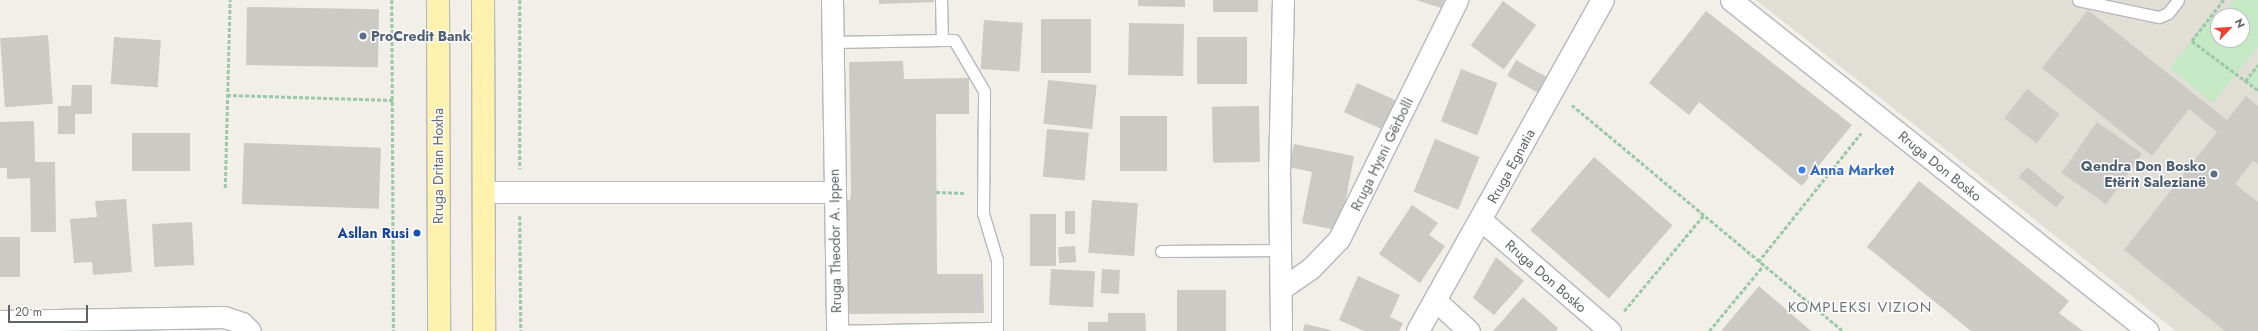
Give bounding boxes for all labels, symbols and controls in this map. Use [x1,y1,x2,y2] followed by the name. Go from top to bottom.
[2210,8,2250,48] north arrow
[2231,16,2249,31] text: N
[371,28,471,44] place label: ProCredit Bank
[358,31,368,41] marker: ProCredit Bank
[1347,94,1417,214] street label: Rruga Hysni Gërbolli
[430,108,446,224] street label: Rruga Dritan Hoxha
[1484,126,1538,206] street label: Rruga Egnatia
[1895,127,1985,205] street label: Rruga Don Bosko
[2081,158,2206,190] place label: Qendra Don Bosko Etërit Salezianë
[1810,162,1894,178] place label: Anna Market
[1797,165,1807,175] marker: Anna Market
[825,169,845,313] street label: Rruga Theodor A. Ippen
[2209,169,2219,179] marker: Qendra Don Bosko Etërit Salezianë
[338,225,409,241] place label: Asllan Rusi
[412,228,422,238] marker: Asllan Rusi
[1502,236,1590,316] street label: Rruga Don Bosko
[10,297,90,323] scale bar
[1788,299,1932,317] district label: KOMPLEKSI VIZION
[15,303,42,321] text: 20 m

